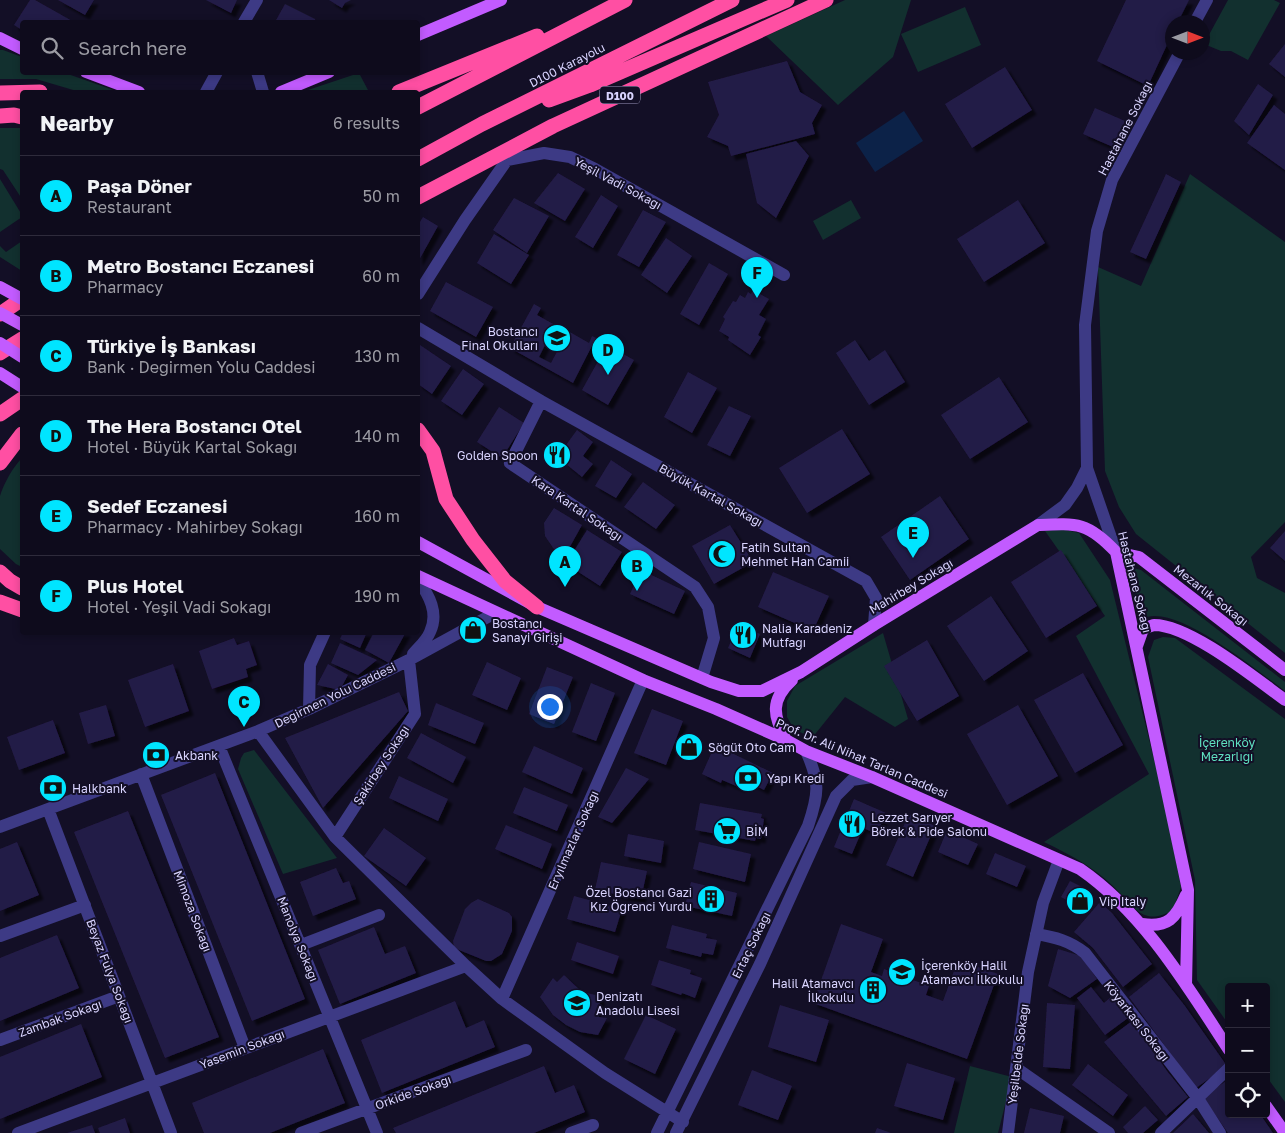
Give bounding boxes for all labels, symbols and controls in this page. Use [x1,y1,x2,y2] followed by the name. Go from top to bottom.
[1165,15,1210,60] north arrow
[20,20,420,75] search box
[38,34,66,62] icon: search
[78,36,187,59] text: Search here
[527,39,607,91] street label: D100 Karayolu
[1095,78,1155,178] street label: Hastahane Sokağı
[600,86,640,104] road number: D100
[40,110,114,136] text: Nearby
[333,113,400,133] text: 6 results
[572,154,664,212] street label: Yeşil Vadi Sokağı
[87,174,192,197] text: Paşa Döner
[50,186,62,206] text: A
[363,186,400,206] text: 50 m
[87,197,172,217] text: Restaurant
[87,254,314,277] text: Metro Bostancı Eczanesi
[741,257,773,298] pin: F
[50,266,62,286] text: B
[362,266,400,286] text: 60 m
[87,277,163,297] text: Pharmacy
[542,323,572,353] school or university icon: Bostancı Final Okulları
[461,324,538,353] place label: Bostancı Final Okulları
[87,334,256,357] text: Türkiye İş Bankası
[592,334,624,375] pin: D
[50,346,62,366] text: C
[355,346,400,366] text: 130 m
[87,357,316,377] text: Bank · Değirmen Yolu Caddesi
[87,414,302,437] text: The Hera Bostancı Otel
[50,426,62,446] text: D
[354,426,400,446] text: 140 m
[87,437,297,457] text: Hotel · Büyük Kartal Sokağı
[542,440,572,470] restaurant icon: Golden Spoon
[457,448,538,463] place label: Golden Spoon
[657,460,765,530] street label: Büyük Kartal Sokağı
[529,472,625,544] street label: Kara Kartal Sokağı
[87,494,227,517] text: Sedef Eczanesi
[51,506,61,526] text: E
[354,506,400,526] text: 160 m
[87,517,303,537] text: Pharmacy · Mahirbey Sokağı
[897,517,929,558] pin: E
[1115,530,1155,634] street label: Hastahane Sokağı
[707,539,737,569] mosque icon: Fatih Sultan Mehmet Han Camii
[741,540,849,569] place label: Fatih Sultan Mehmet Han Camii
[549,546,581,587] pin: A
[621,550,653,591] pin: B
[866,555,956,617] street label: Mahirbey Sokağı
[1171,561,1251,629] street label: Mezarlık Sokağı
[87,574,184,597] text: Plus Hotel
[51,586,61,606] text: F
[354,586,400,606] text: 190 m
[87,597,271,617] text: Hotel · Yeşil Vadi Sokağı
[458,615,488,645] shop icon: Bostancı Sanayi Girişi
[492,616,562,645] place label: Bostancı Sanayi Girişi
[728,620,758,650] restaurant icon: Nalia Karadeniz Mutfağı
[762,621,852,650] place label: Nalia Karadeniz Mutfağı
[272,659,398,731] street label: Değirmen Yolu Caddesi
[228,686,260,727] pin: C
[537,694,563,720] your location
[774,715,950,801] street label: Prof. Dr. Ali Nihat Tarlan Caddesi
[350,722,412,808] street label: Şakirbey Sokağı
[674,732,704,762] shop icon: Söğüt Oto Cam
[1199,735,1255,764] park label: İçerenköy Mezarlığı
[141,740,171,770] bank icon: Akbank
[708,740,795,755] place label: Söğüt Oto Cam
[175,748,218,763] place label: Akbank
[733,763,763,793] bank icon: Yapı Kredi
[767,771,825,786] place label: Yapı Kredi
[38,773,68,803] bank icon: Halkbank
[72,781,127,796] place label: Halkbank
[544,788,602,892] street label: Eryılmazlar Sokağı
[837,809,867,839] restaurant icon: Lezzet Sarıyer Börek & Pide Salonu
[871,810,987,839] place label: Lezzet Sarıyer Börek & Pide Salonu
[712,816,742,846] supermarket icon: BİM
[746,824,768,839] place label: BİM
[171,868,215,954] street label: Mimoza Sokağı
[696,884,726,914] building icon: Özel Bostancı Gazi Kız Öğrenci Yurdu
[585,885,692,914] place label: Özel Bostancı Gazi Kız Öğrenci Yurdu
[1065,886,1095,916] shop icon: Vip Italy
[274,894,322,984] street label: Manolya Sokağı
[1099,894,1147,909] place label: Vip Italy
[728,909,774,981] street label: Ertaç Sokağı
[83,917,137,1025] street label: Beyaz Fulya Sokağı
[887,957,917,987] school or university icon: İçerenköy Halil Atamavcı İlkokulu
[921,958,1023,987] place label: İçerenköy Halil Atamavcı İlkokulu
[858,975,888,1005] building icon: Halil Atamavcı İlkokulu
[772,976,854,1005] place label: Halil Atamavcı İlkokulu
[1101,978,1173,1064] street label: Köyarkası Sokağı
[1225,983,1270,1118] map controls
[1225,983,1270,1028] button: +
[562,988,592,1018] school or university icon: Denizatı Anadolu Lisesi
[596,989,680,1018] place label: Denizatı Anadolu Lisesi
[16,996,104,1040] street label: Zambak Sokağı
[1004,1003,1032,1105] street label: Yeşilbelde Sokağı
[197,1026,287,1072] street label: Yasemin Sokağı
[1225,1028,1270,1073] button: −
[373,1071,453,1113] street label: Orkide Sokağı
[1225,1073,1270,1118] button: locate

